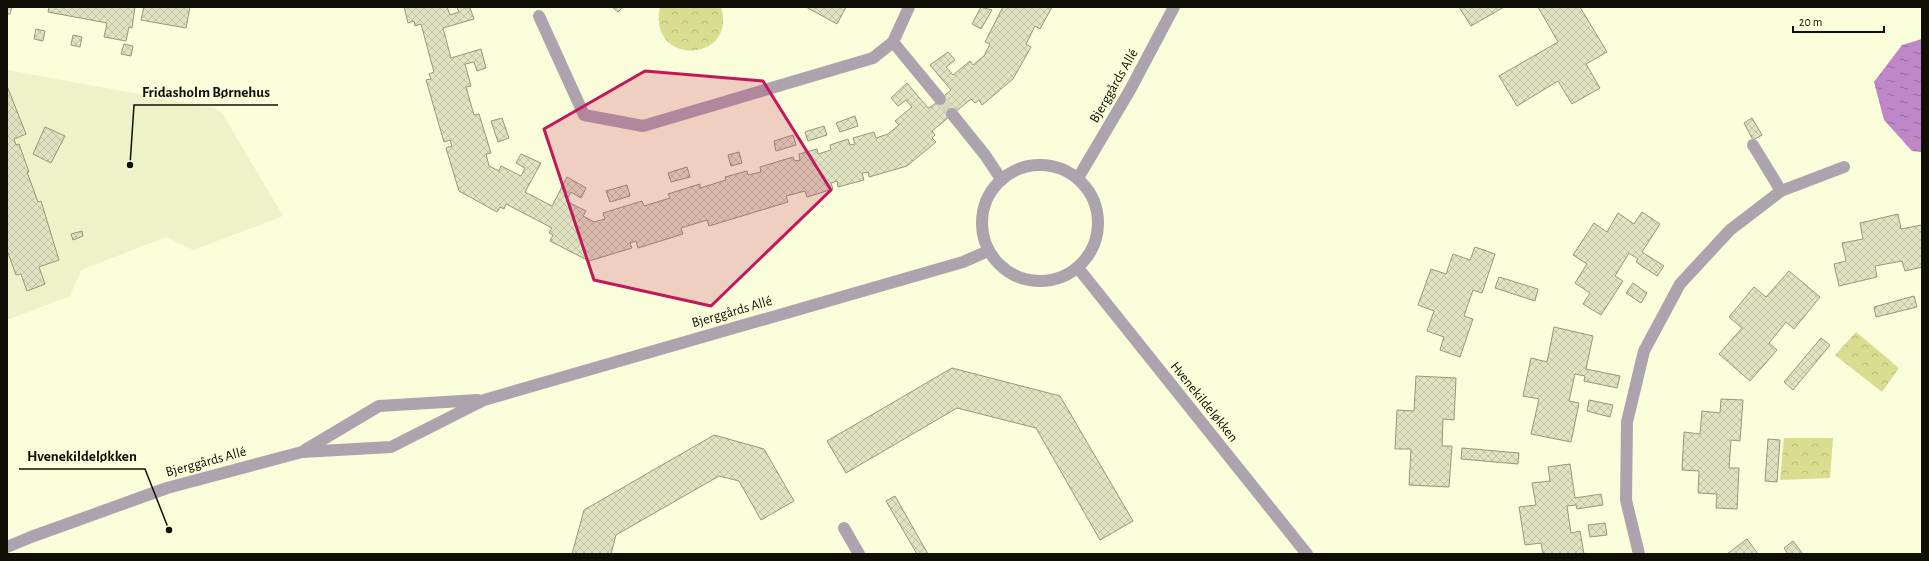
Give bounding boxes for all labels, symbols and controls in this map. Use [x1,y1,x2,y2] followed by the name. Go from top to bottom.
[1793,8,1884,34] scale bar
[1799,16,1822,28] text: 20 m
[1087,47,1141,125] street label: Bjerggårds Allé
[134,78,278,105] callout: Fridasholm Børnehus
[142,85,270,100] text: Fridasholm Børnehus
[690,294,774,330] street label: Bjerggårds Allé
[1168,359,1240,445] street label: Hvenekildeløkken
[19,442,145,469] callout: Hvenekildeløkken
[164,445,248,479] street label: Bjerggårds Allé
[27,449,137,464] text: Hvenekildeløkken

